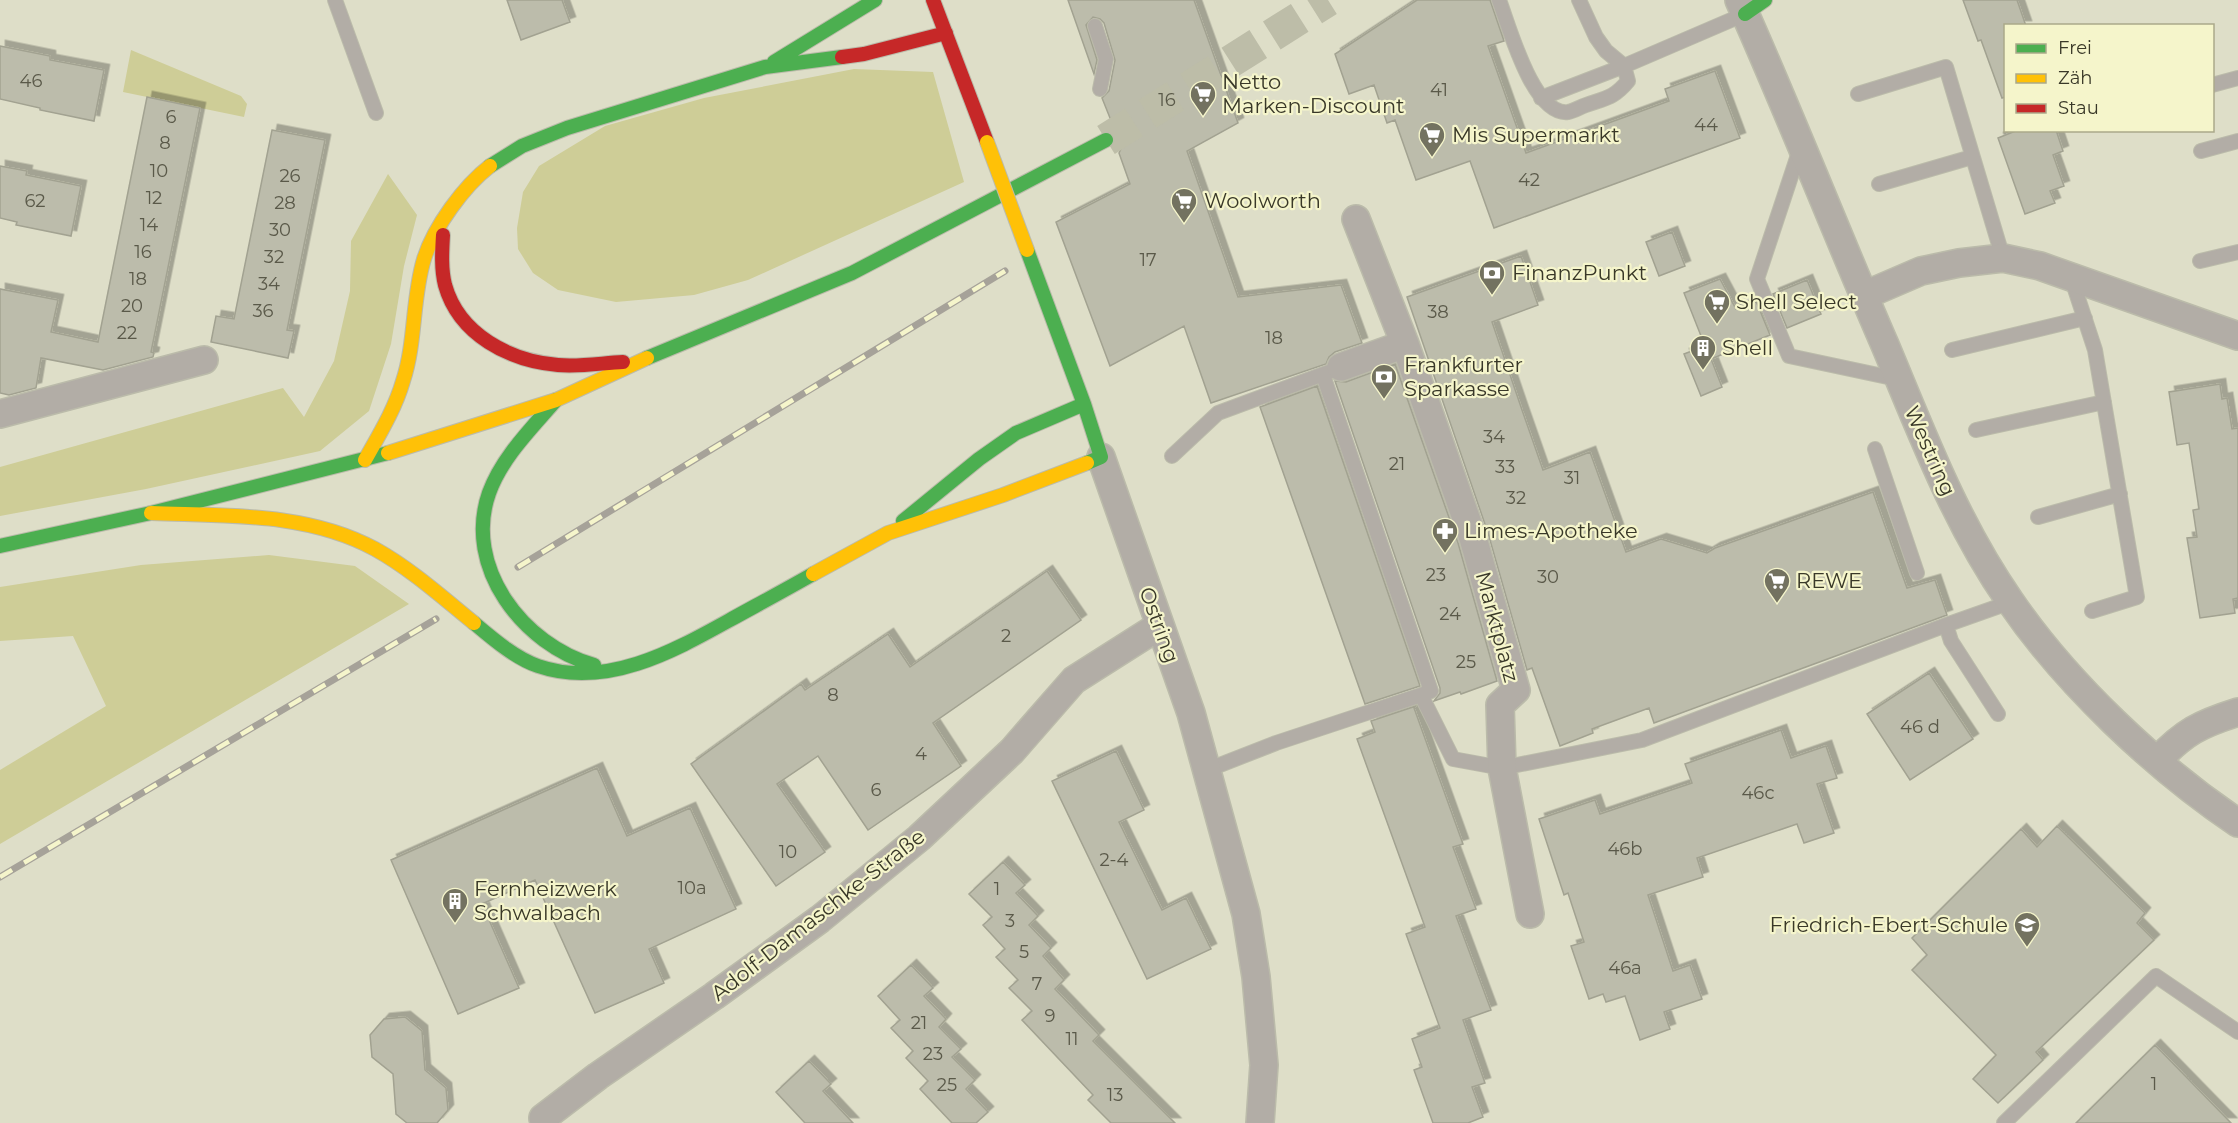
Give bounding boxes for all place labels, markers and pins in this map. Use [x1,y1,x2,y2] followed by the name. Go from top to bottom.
[1222,69,1405,118] place label: Netto Marken-Discount
[1188,79,1218,117] supermarket icon: Netto Marken-Discount
[1417,120,1447,158] supermarket icon: Mis Supermarkt
[1452,122,1620,147] place label: Mis Supermarkt
[1169,186,1199,224] supermarket icon: Woolworth
[1204,188,1321,213] place label: Woolworth
[1477,258,1507,296] bank icon: FinanzPunkt
[1512,260,1647,285] place label: FinanzPunkt
[1702,287,1732,325] supermarket icon: Shell Select
[1736,289,1857,314] place label: Shell Select
[1688,333,1718,371] building icon: Shell
[1722,335,1773,360] place label: Shell
[1404,352,1523,401] place label: Frankfurter Sparkasse
[1369,362,1399,400] bank icon: Frankfurter Sparkasse
[1430,516,1460,554] pharmacy icon: Limes-Apotheke
[1464,518,1638,543] place label: Limes-Apotheke
[1762,566,1792,604] supermarket icon: REWE
[1796,568,1862,593] place label: REWE
[474,876,617,925] place label: Fernheizwerk Schwalbach
[440,886,470,924] building icon: Fernheizwerk Schwalbach
[2012,910,2042,948] school or university icon: Friedrich-Ebert-Schule
[1769,912,2008,937] place label: Friedrich-Ebert-Schule

